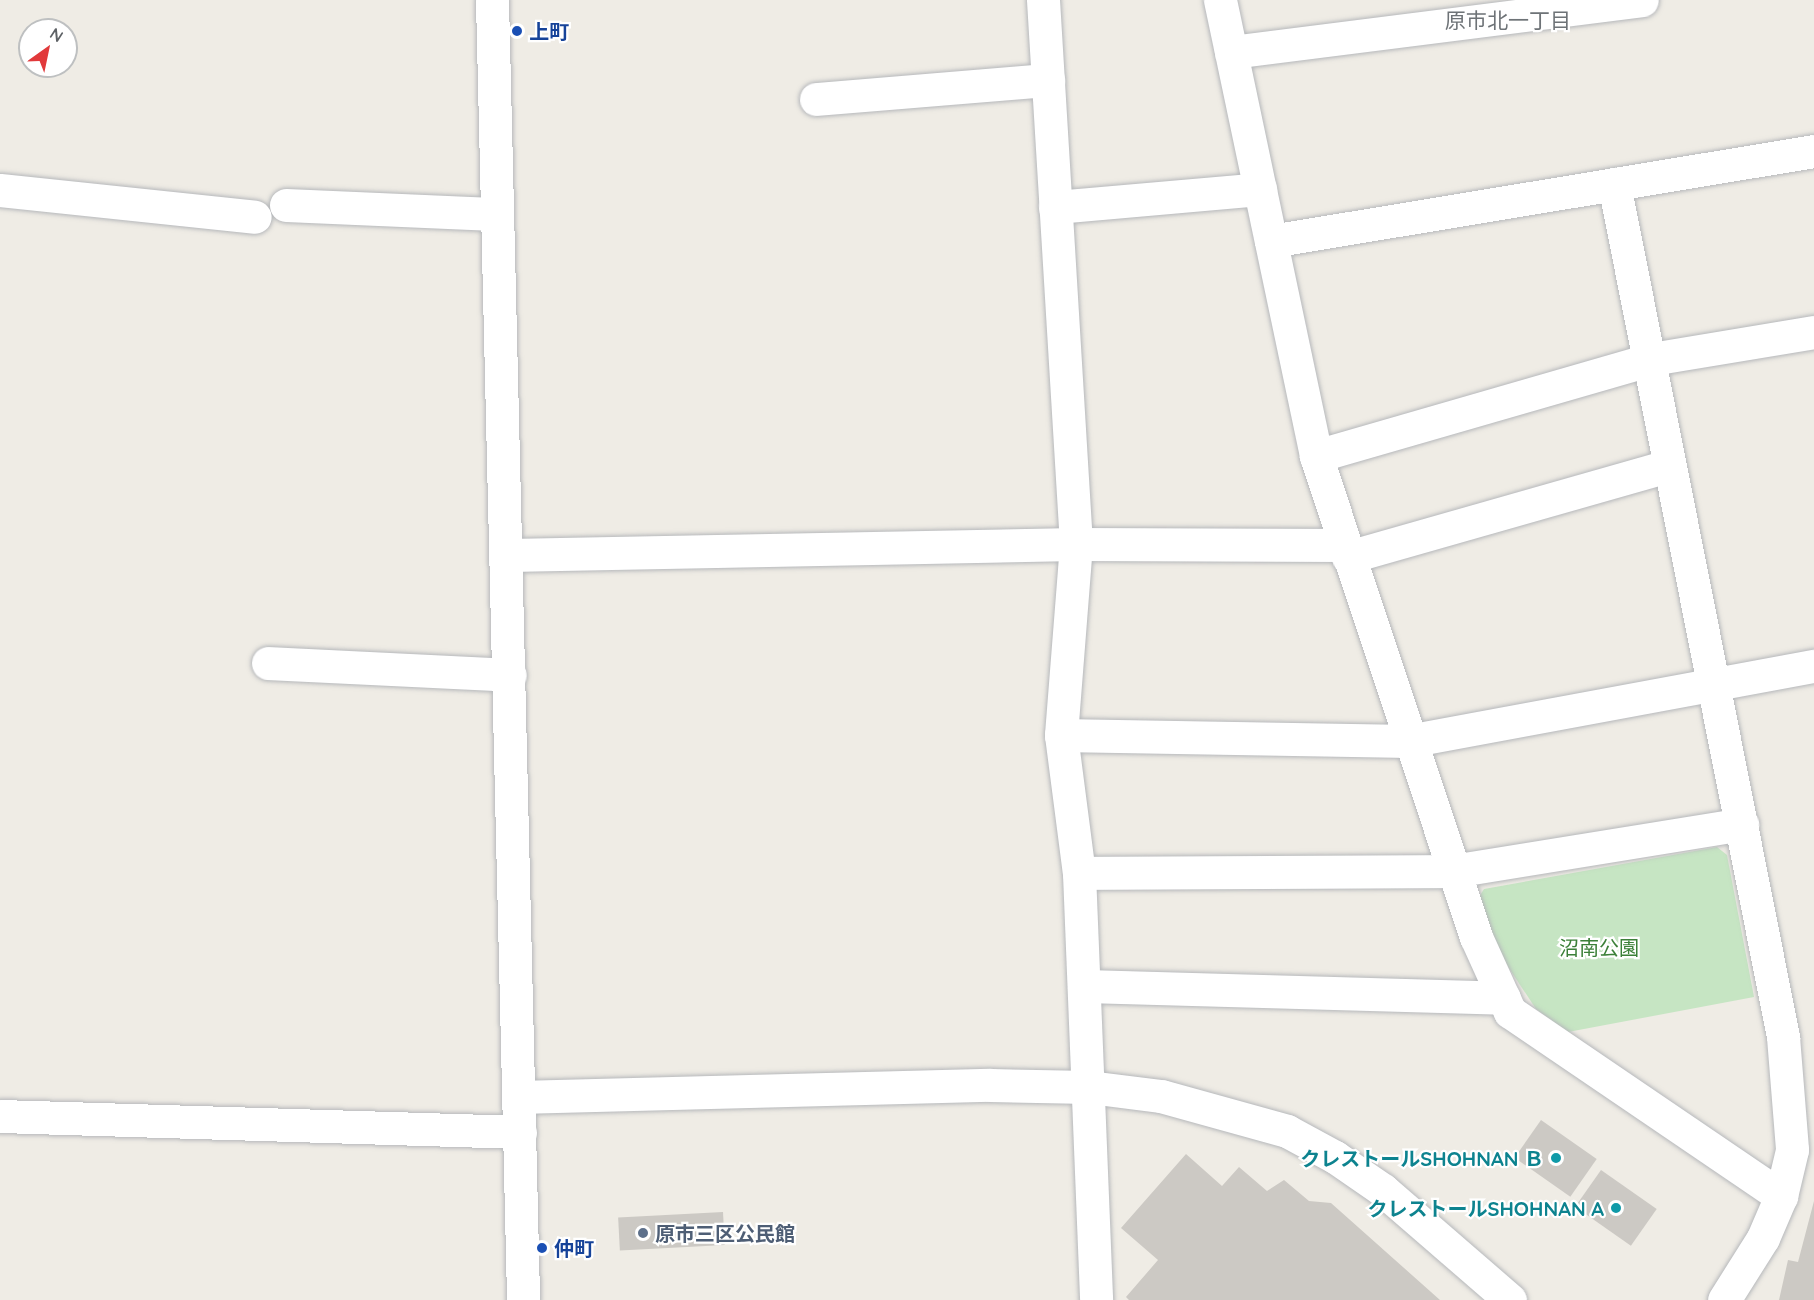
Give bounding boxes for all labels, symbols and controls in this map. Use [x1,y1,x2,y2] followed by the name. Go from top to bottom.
[1445,7,1571,33] district label: 原市北一丁目
[18,18,78,78] north arrow
[529,19,569,43] place label: 上町
[46,23,67,46] text: N
[510,24,524,38] marker: 上町
[1559,935,1639,959] park label: 沼南公園
[1300,1146,1544,1170] place label: クレストールSHOHNAN Ｂ
[1549,1151,1563,1165] marker: クレストールSHOHNAN Ｂ
[1368,1196,1604,1220] place label: クレストールSHOHNAN A
[1609,1201,1623,1215] marker: クレストールSHOHNAN A
[655,1221,795,1245] place label: 原市三区公民館
[636,1226,650,1240] marker: 原市三区公民館
[554,1236,594,1260] place label: 仲町
[535,1241,549,1255] marker: 仲町

